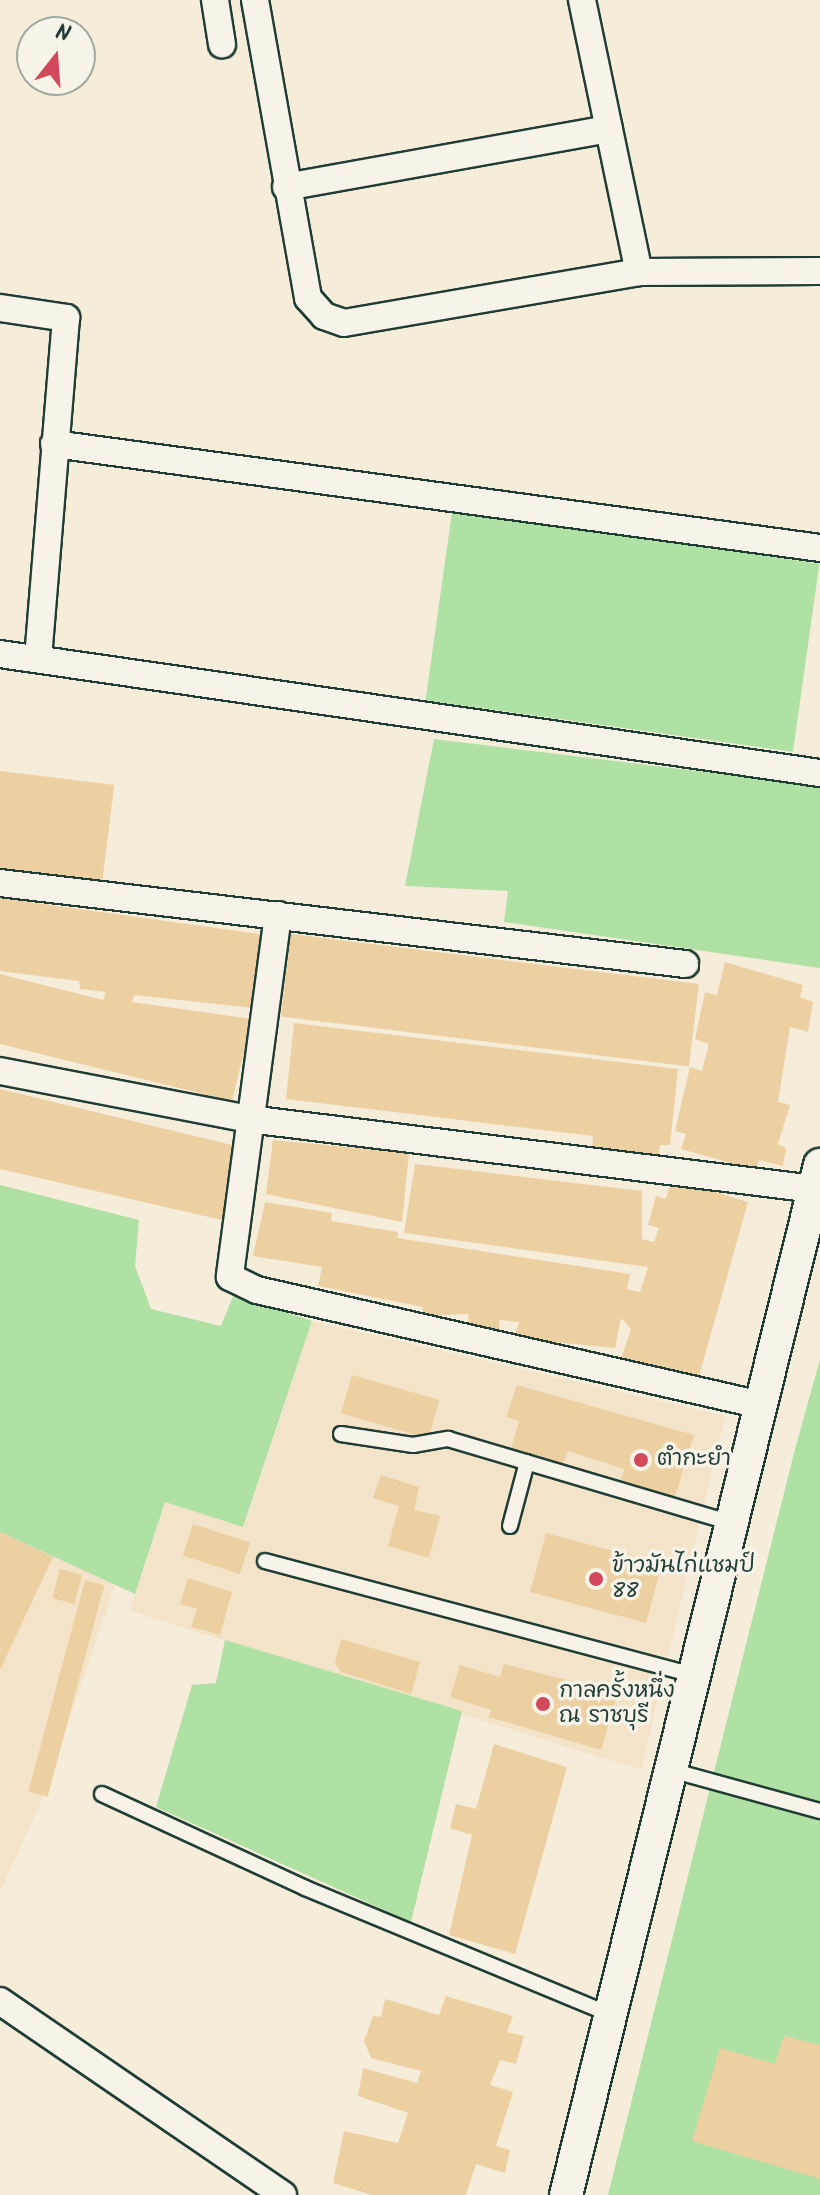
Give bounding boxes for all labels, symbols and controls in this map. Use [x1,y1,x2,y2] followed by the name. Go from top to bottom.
[16,16,96,96] north arrow
[51,16,74,53] text: N
[657,1447,731,1473] place label: ตำกะยำ
[632,1451,650,1469] marker: ตำกะยำ
[612,1553,756,1604] place label: ข้าวมันไก่แชมป์ 88
[587,1570,605,1588] marker: ข้าวมันไก่แชมป์ 88
[559,1678,675,1730] place label: กาลครั้งหนึ่ง ณ ราชบุรี
[534,1695,552,1713] marker: กาลครั้งหนึ่ง ณ ราชบุรี

